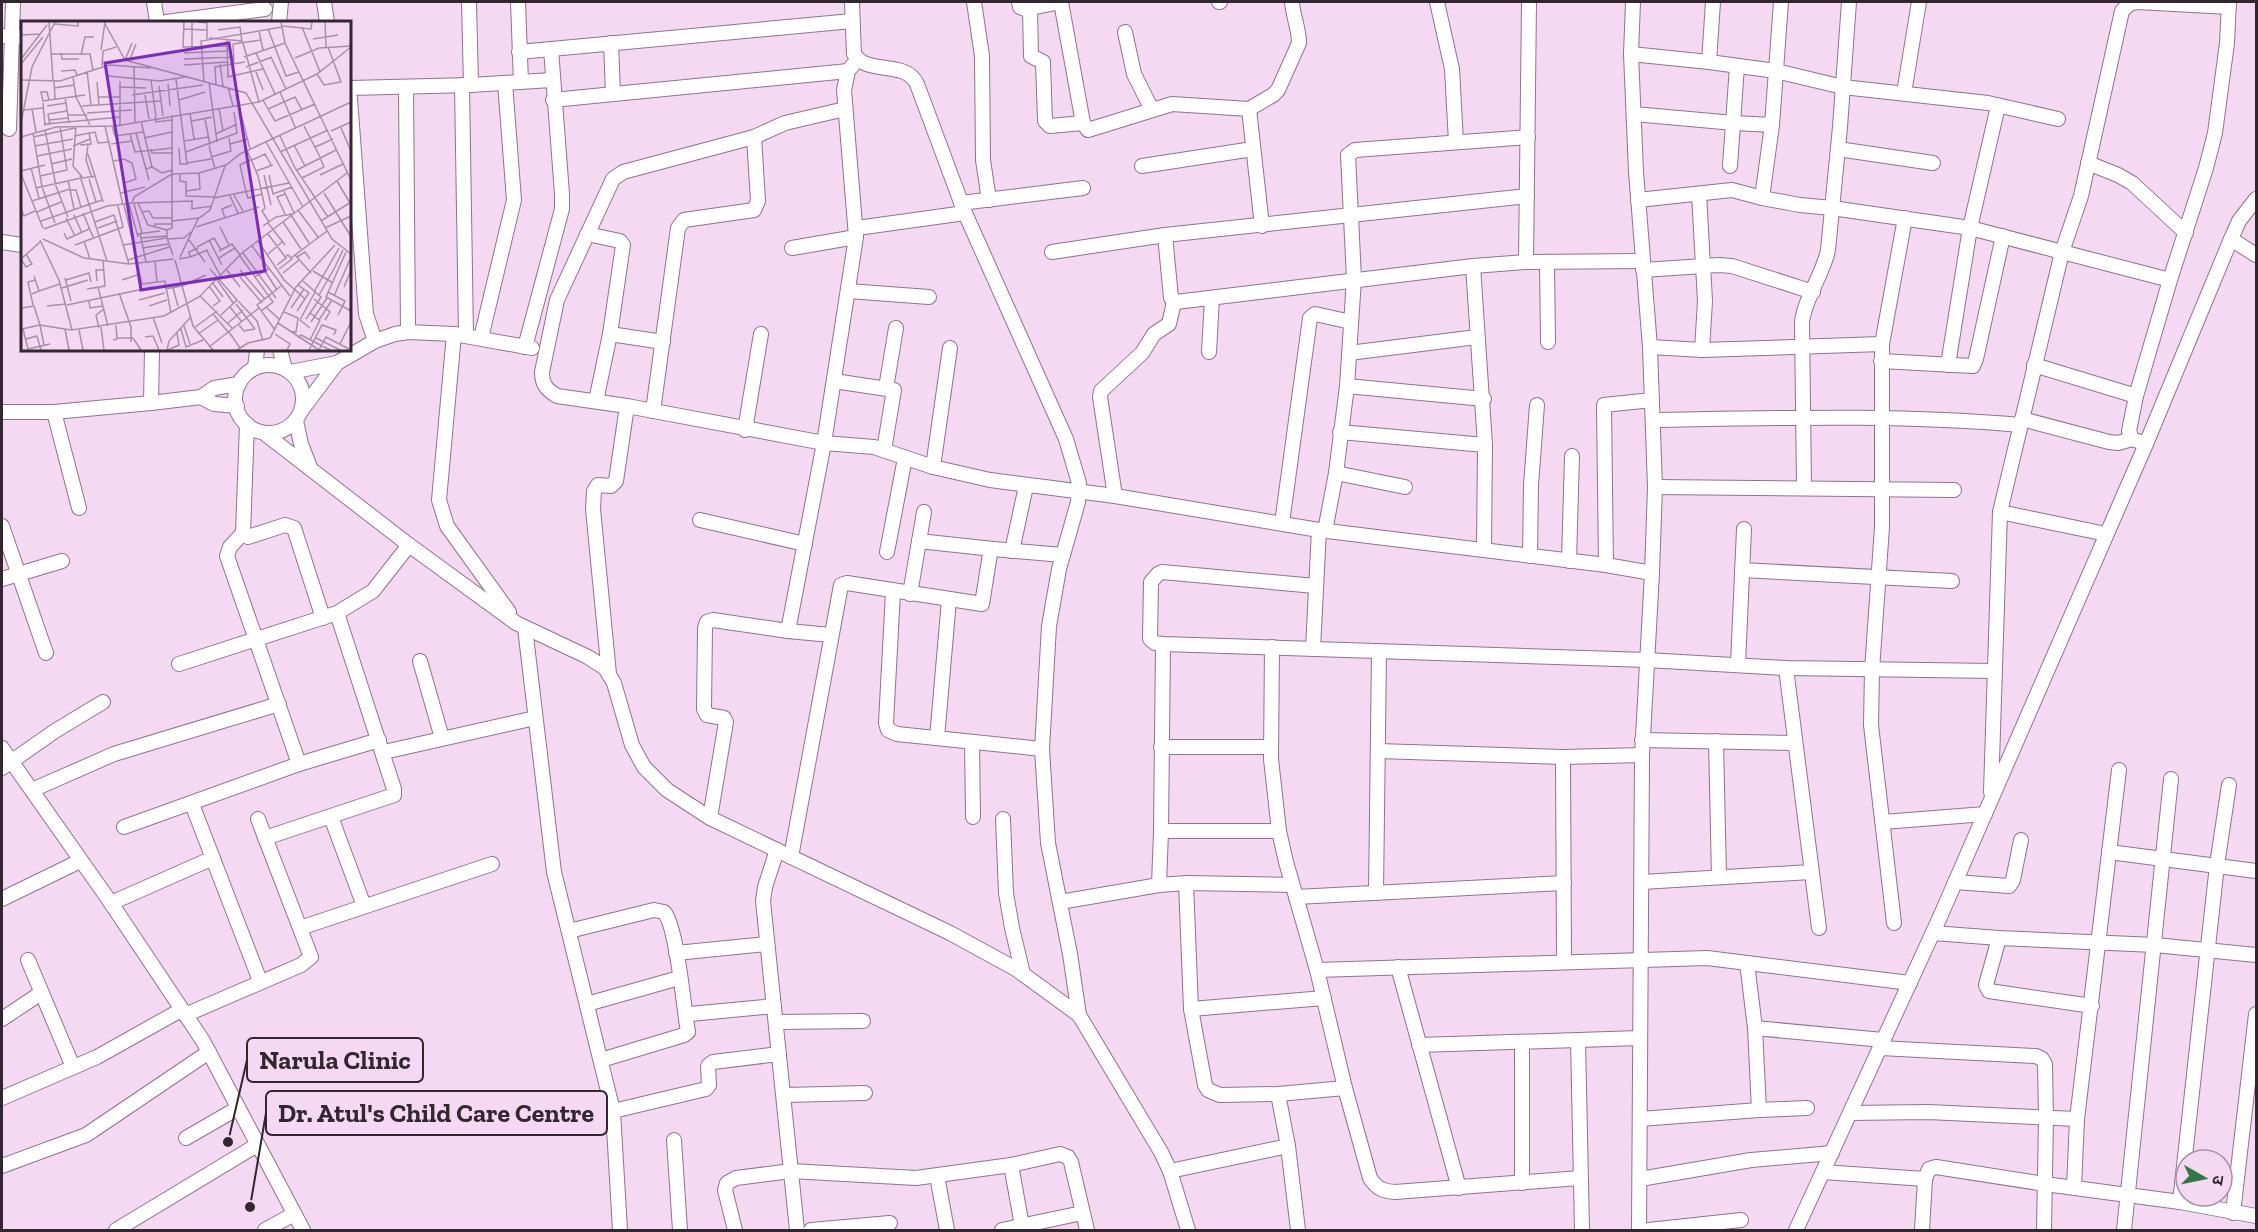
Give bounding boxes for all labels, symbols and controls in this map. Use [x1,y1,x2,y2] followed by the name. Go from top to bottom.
[21,21,351,351] inset map
[247,1038,423,1082] callout: Narula Clinic
[259,1044,411,1076] text: Narula Clinic
[266,1091,607,1135] callout: Dr. Atul's Child Care Centre
[278,1097,595,1129] text: Dr. Atul's Child Care Centre
[2174,1148,2234,1208] north arrow
[2208,1174,2228,1187] text: उ

